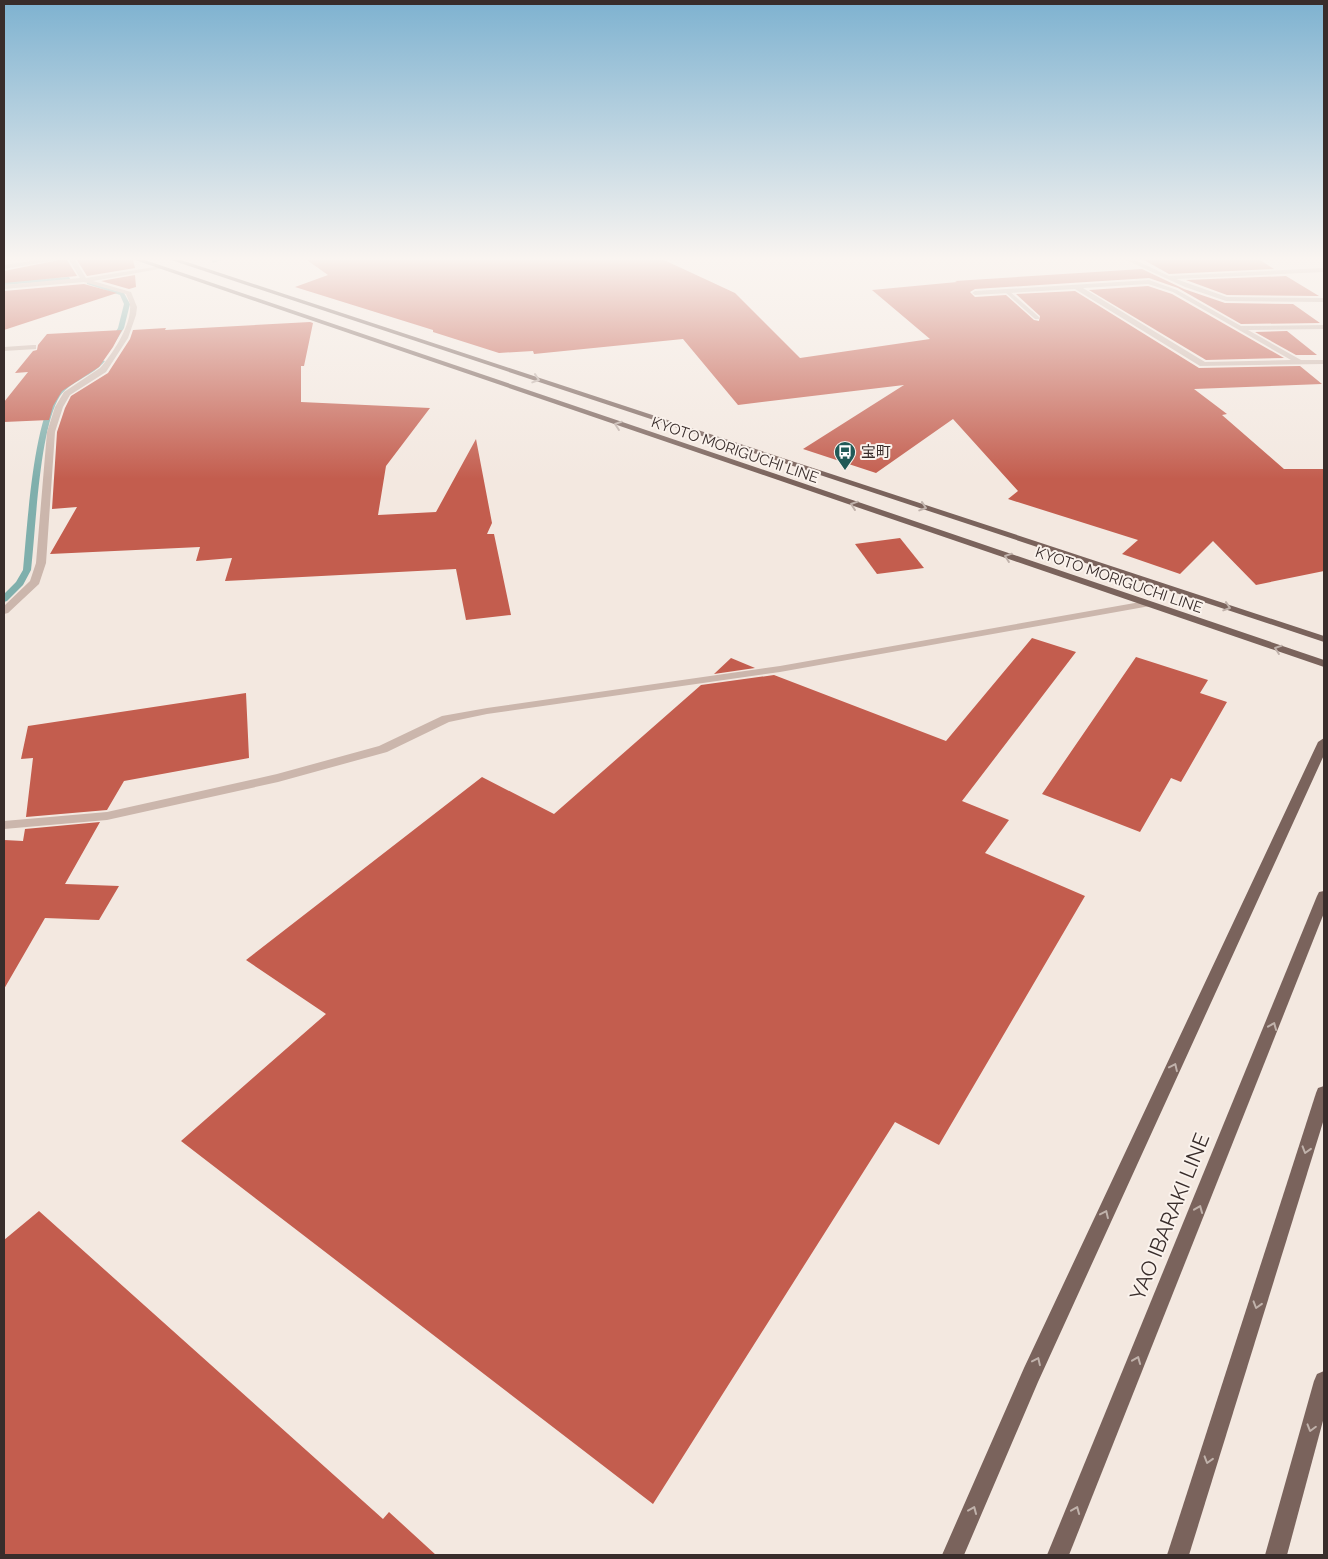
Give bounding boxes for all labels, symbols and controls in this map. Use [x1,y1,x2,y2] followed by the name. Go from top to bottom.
[531,374,540,384] one-way arrow
[649,413,821,487] street label: KYOTO MORIGUCHI LINE
[614,420,622,430] one-way arrow
[833,440,857,471] bus stop icon: 宝町
[861,443,891,461] place label: 宝町
[850,501,859,511] one-way arrow
[918,501,927,511] one-way arrow
[1033,543,1205,617] street label: KYOTO MORIGUCHI LINE
[1004,553,1013,563] one-way arrow
[1222,601,1231,611] one-way arrow
[1274,645,1283,655] one-way arrow
[1266,1022,1277,1031] one-way arrow
[1167,1063,1177,1072] one-way arrow
[1125,1130,1215,1304] street label: YAO IBARAKI LINE
[1302,1146,1312,1154] one-way arrow
[1192,1205,1203,1214] one-way arrow
[1099,1210,1110,1219] one-way arrow
[1253,1301,1263,1309] one-way arrow
[1132,1356,1142,1364] one-way arrow
[1031,1357,1042,1366] one-way arrow
[1306,1423,1317,1432] one-way arrow
[1204,1456,1214,1464] one-way arrow
[1070,1506,1081,1515] one-way arrow
[967,1507,977,1515] one-way arrow

